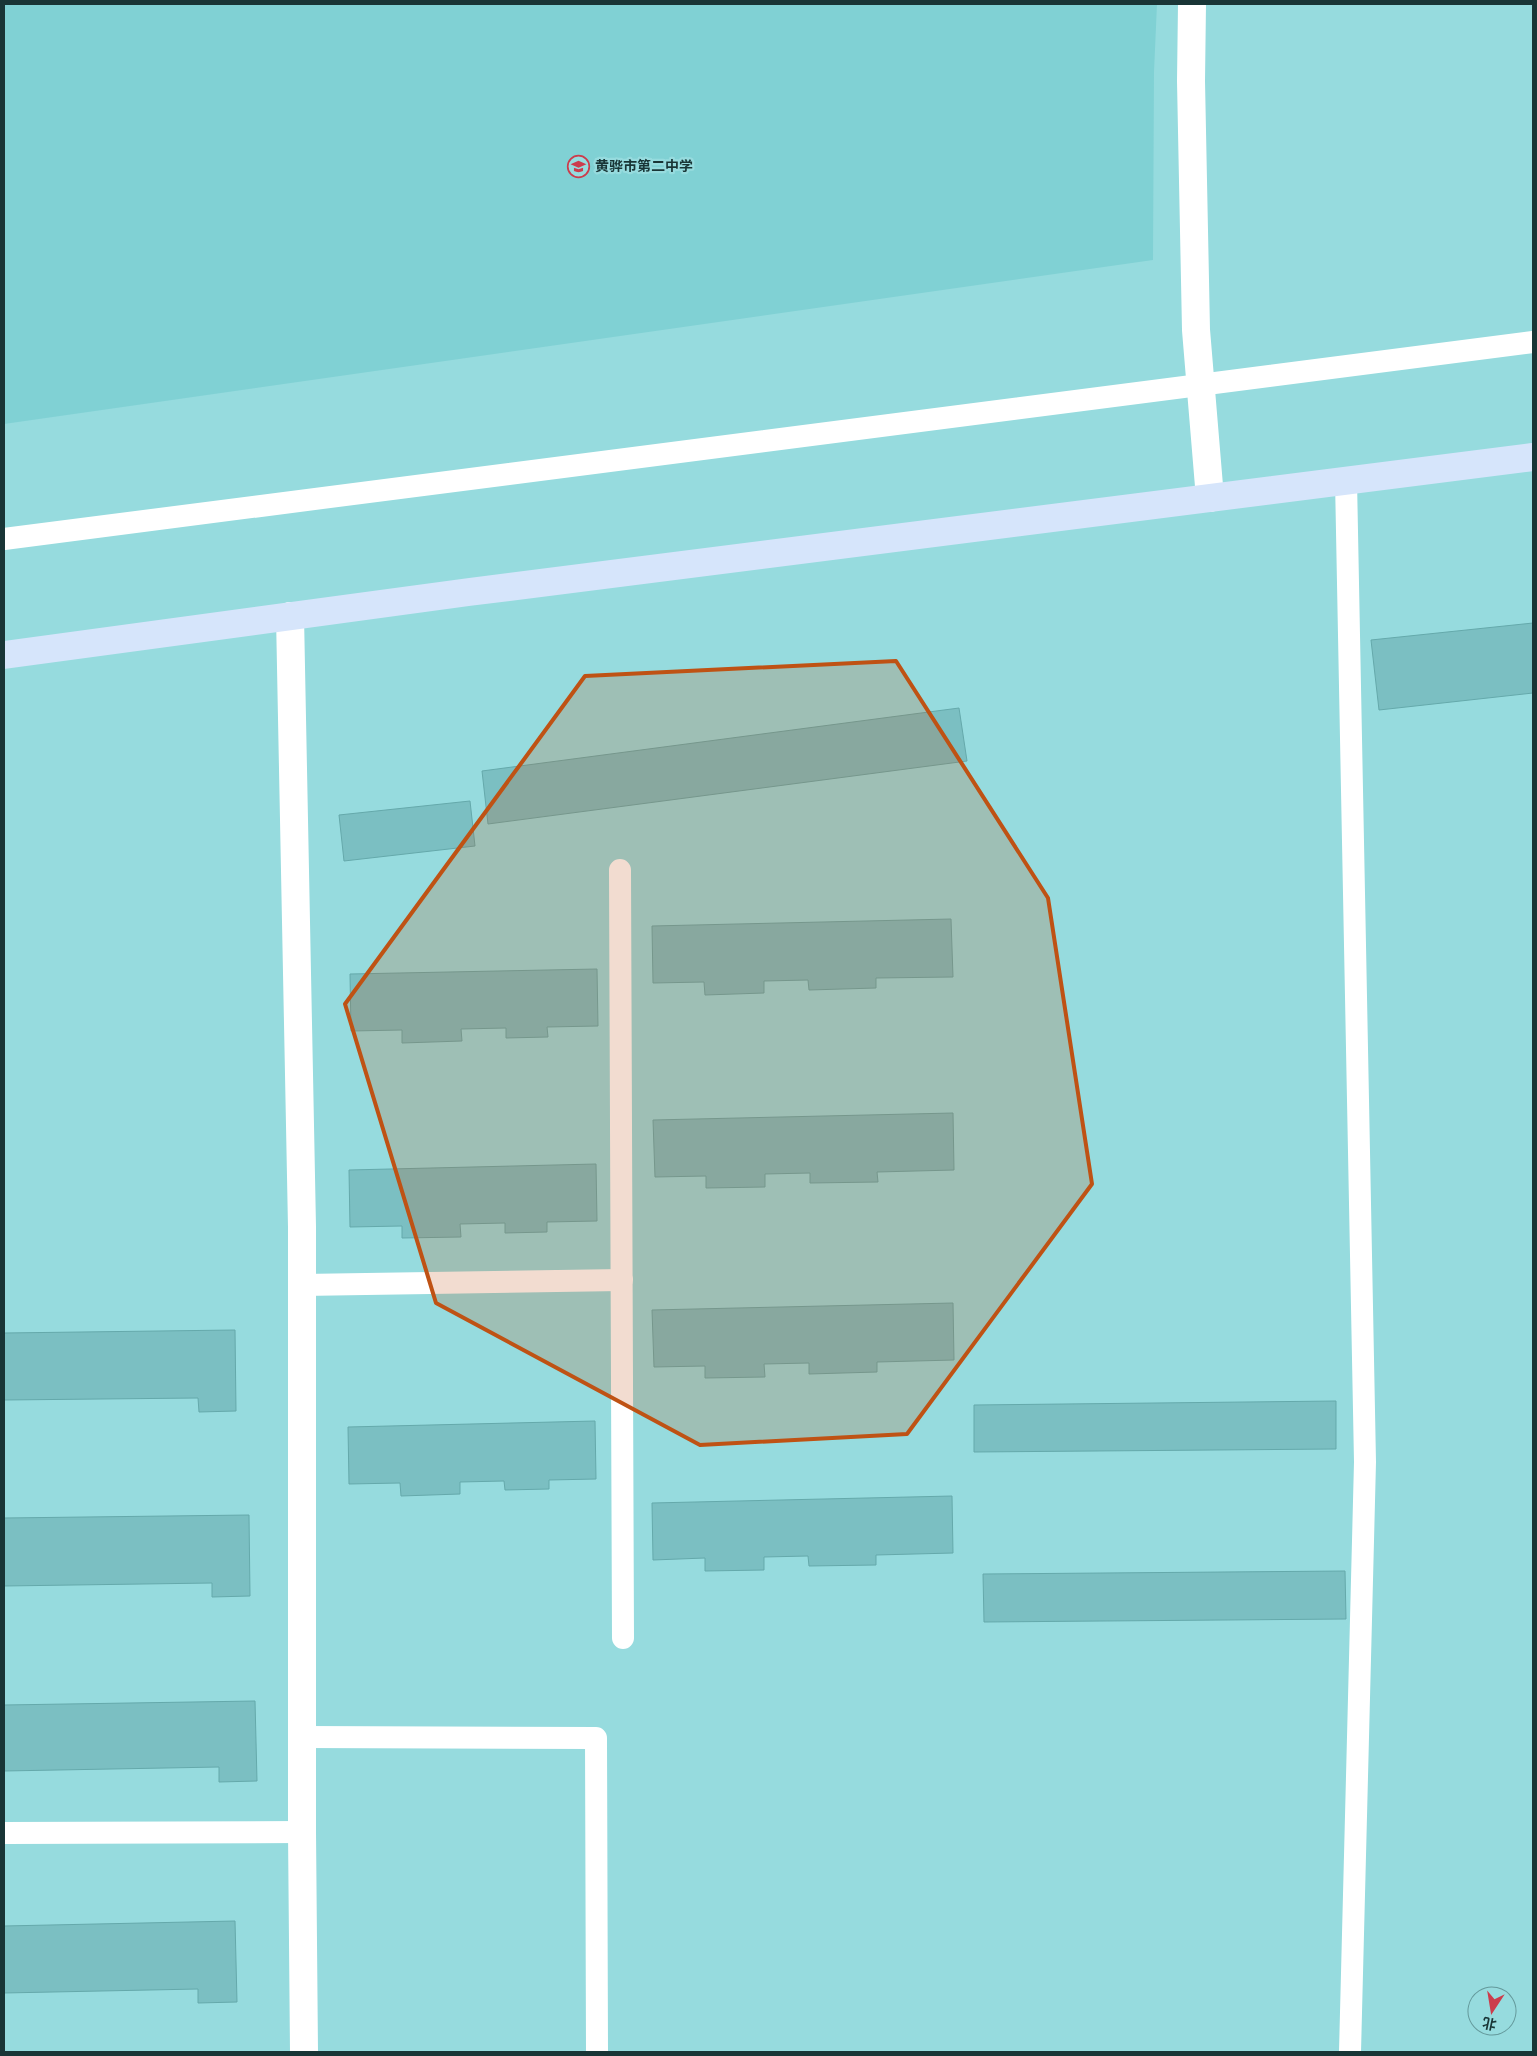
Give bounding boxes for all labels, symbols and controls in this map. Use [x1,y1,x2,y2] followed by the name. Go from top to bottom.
[567,154,591,178] school or university icon: 黄骅市第二中学
[595,158,693,175] place label: 黄骅市第二中学
[1467,1986,1517,2036] north arrow
[1481,2013,1498,2033] text: 北

